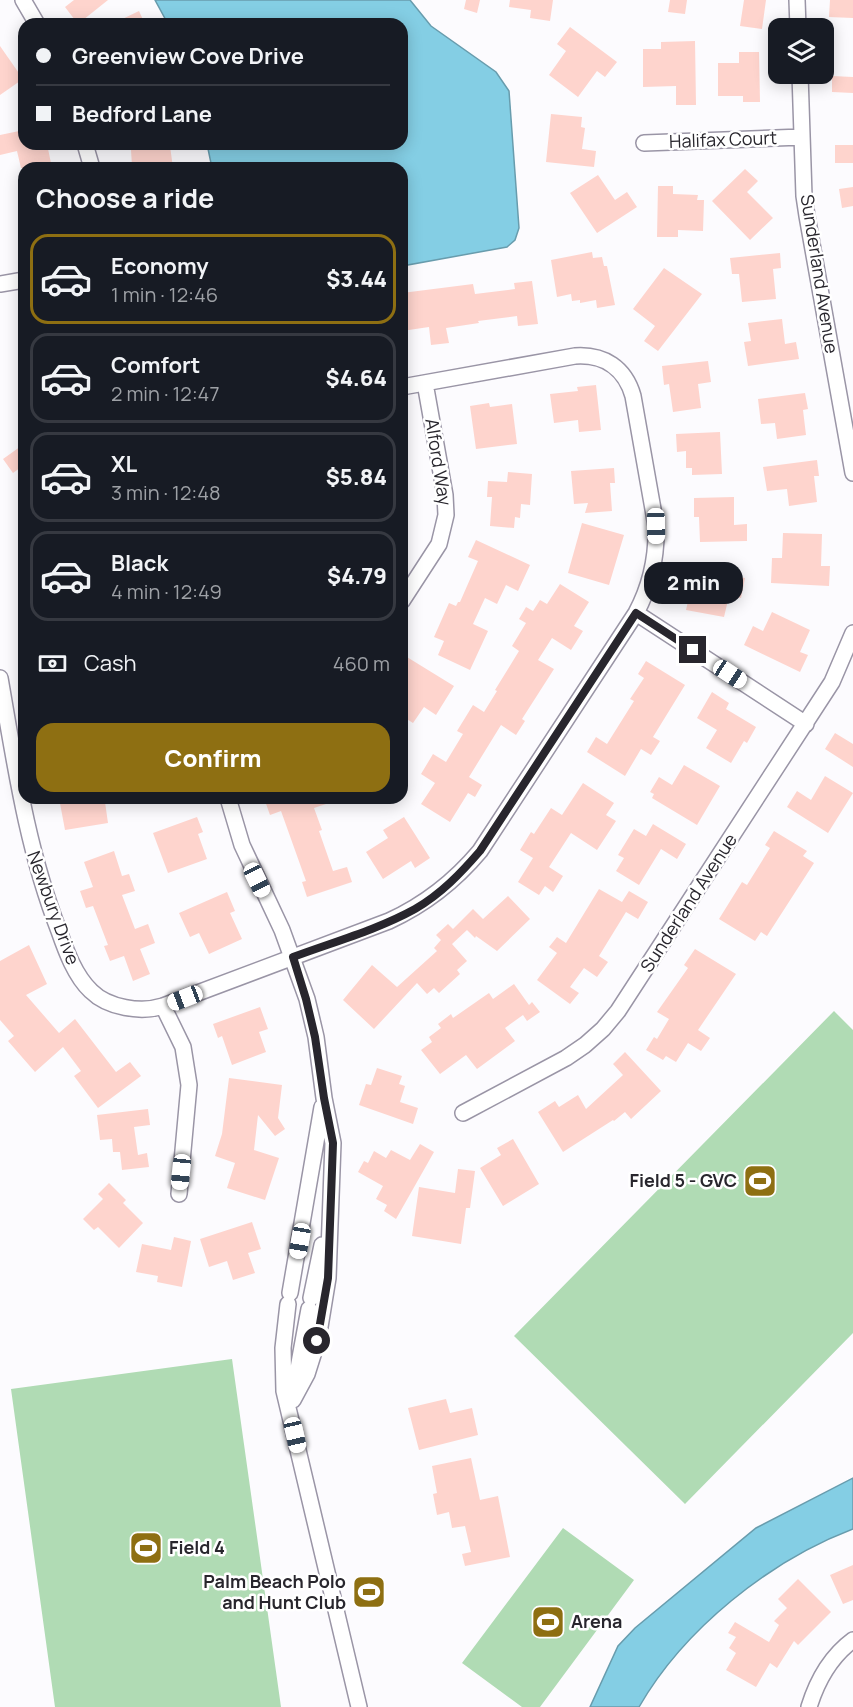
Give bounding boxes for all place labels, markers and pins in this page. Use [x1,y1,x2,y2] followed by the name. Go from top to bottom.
[742,1163,778,1199] sports icon: Field 5 - GVC
[630,1168,737,1192] place label: Field 5 - GVC
[128,1530,164,1566] sports icon: Field 4
[169,1535,225,1559] place label: Field 4
[203,1569,346,1614] place label: Palm Beach Polo and Hunt Club
[351,1574,387,1610] sports icon: Palm Beach Polo and Hunt Club
[530,1604,566,1640] sports icon: Arena
[571,1609,622,1633] place label: Arena

